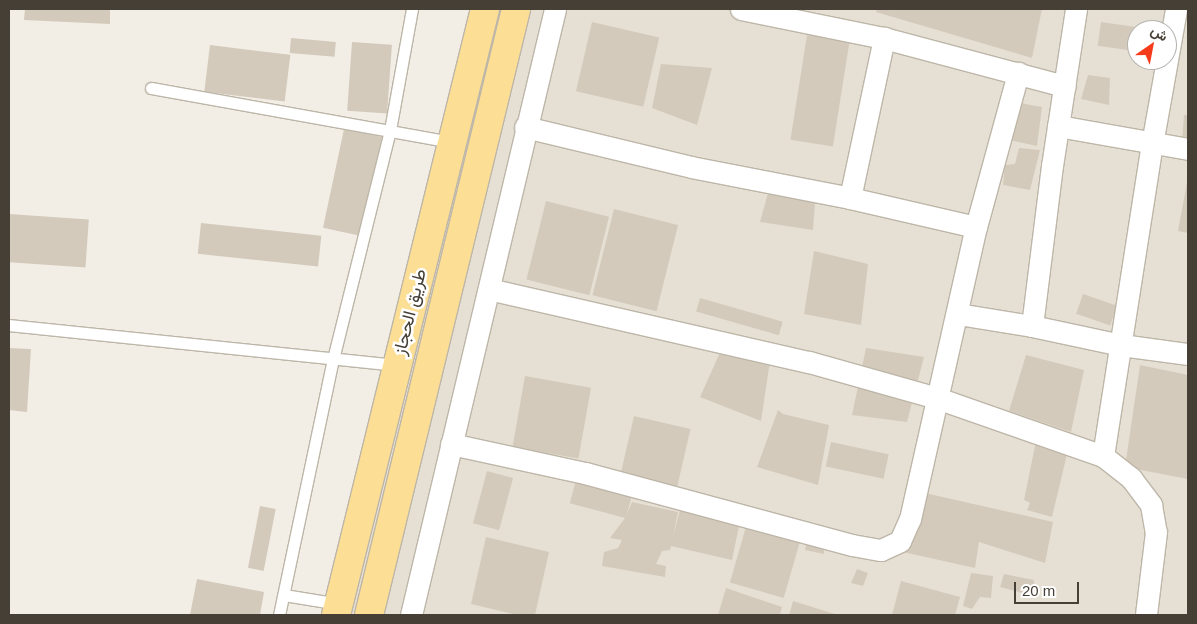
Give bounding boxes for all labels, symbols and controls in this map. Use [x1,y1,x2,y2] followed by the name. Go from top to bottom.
[1127,20,1177,70] north arrow
[1148,22,1171,45] text: ش
[389,267,431,357] street label: طريق الحجاز
[1017,572,1082,604] scale bar
[1022,582,1055,599] text: 20 m

